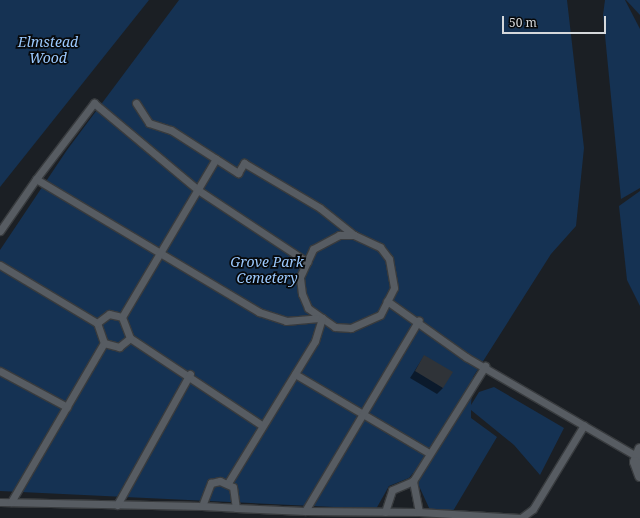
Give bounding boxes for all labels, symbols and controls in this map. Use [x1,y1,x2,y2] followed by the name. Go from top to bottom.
[504,8,608,34] scale bar
[509,14,537,31] text: 50 m
[18,34,78,66] park label: Elmstead Wood
[230,254,304,286] park label: Grove Park Cemetery

